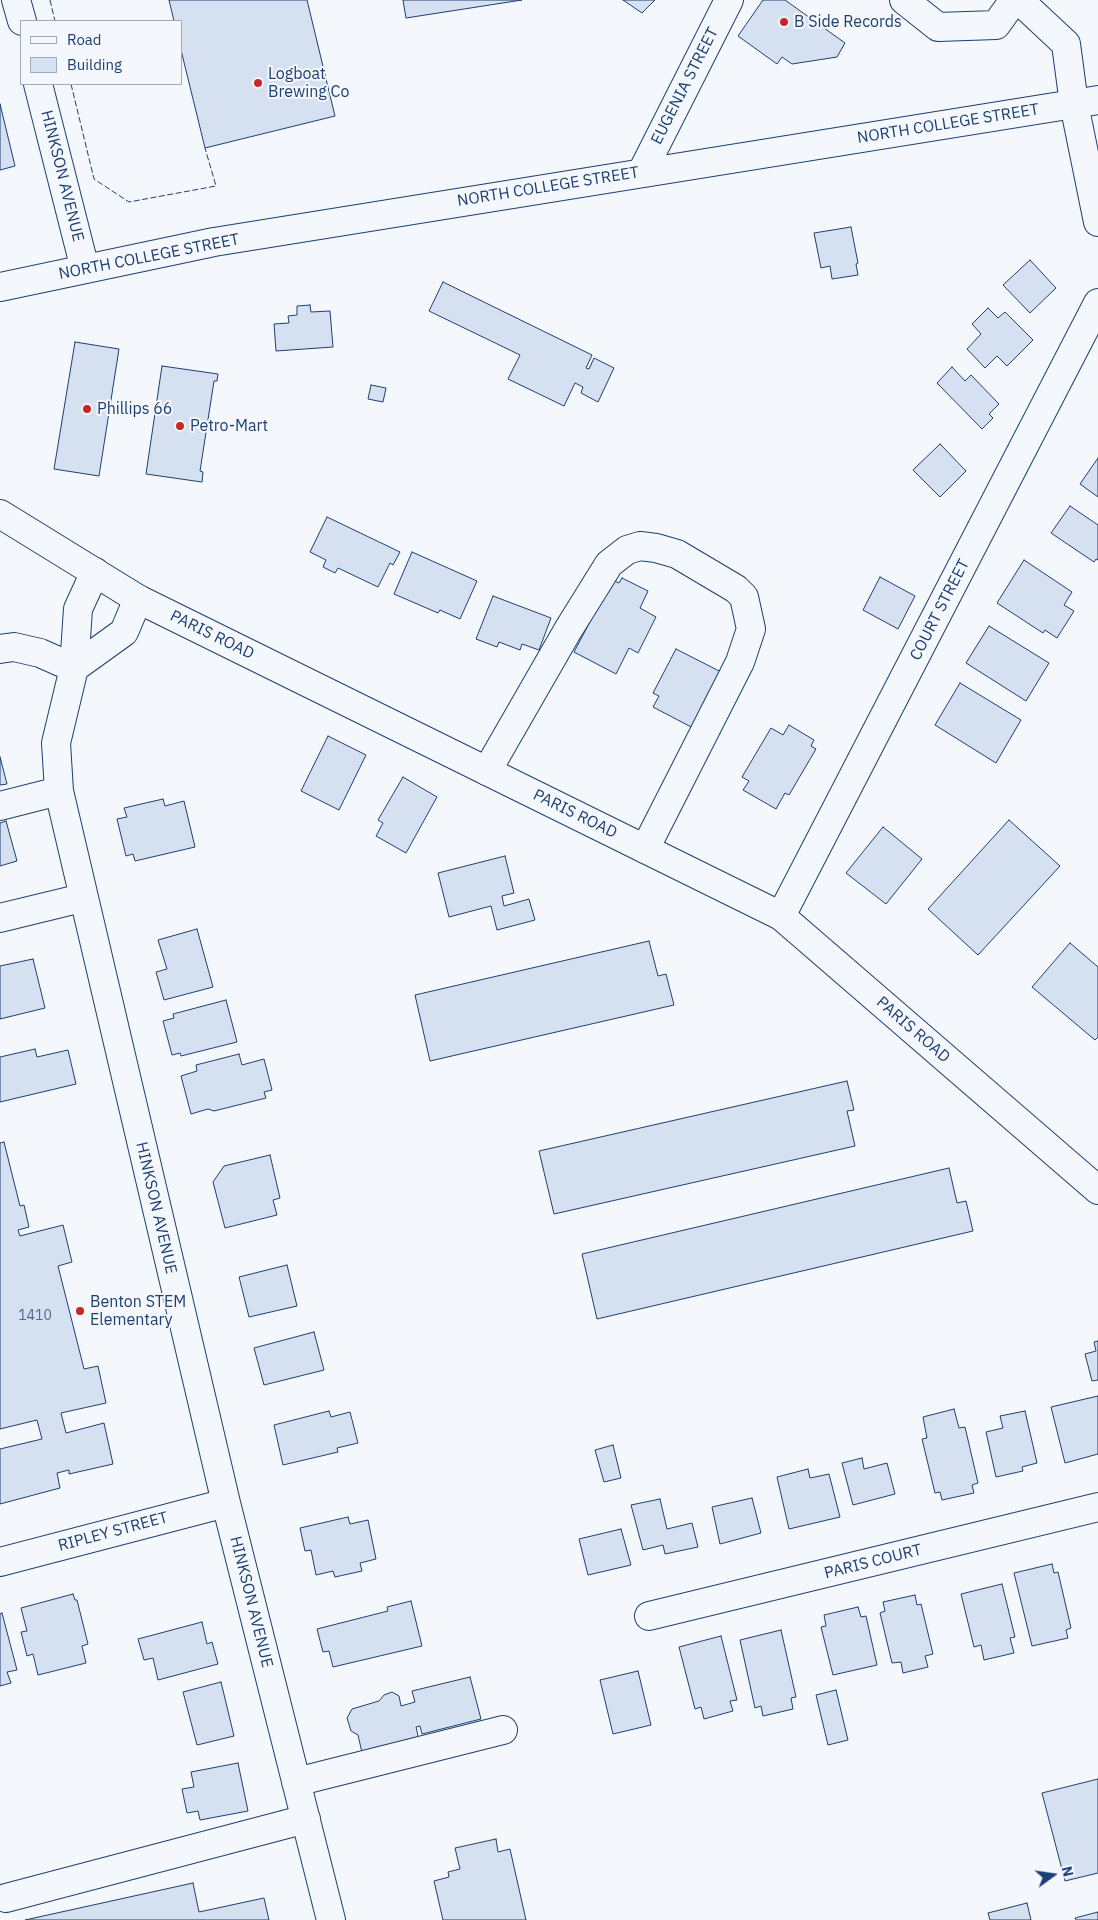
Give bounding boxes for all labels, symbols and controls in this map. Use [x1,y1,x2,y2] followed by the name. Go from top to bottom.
[794,12,902,32] place label: B Side Records
[778,16,790,28] marker: B Side Records
[20,20,182,85] legend
[647,24,723,148] street label: EUGENIA STREET
[67,30,102,49] text: Road
[67,55,122,74] text: Building
[268,64,349,102] place label: Logboat Brewing Co
[252,77,264,89] marker: Logboat Brewing Co
[856,100,1040,148] street label: NORTH COLLEGE STREET
[36,108,88,244] street label: HINKSON AVENUE
[456,163,640,211] street label: NORTH COLLEGE STREET
[57,230,241,284] street label: NORTH COLLEGE STREET
[97,399,172,419] place label: Phillips 66
[81,403,93,415] marker: Phillips 66
[190,416,268,436] place label: Petro-Mart
[174,420,186,432] marker: Petro-Mart
[906,556,974,664] street label: COURT STREET
[167,606,257,664] street label: PARIS ROAD
[530,785,620,843] street label: PARIS ROAD
[872,993,954,1067] street label: PARIS ROAD
[131,1140,181,1276] street label: HINKSON AVENUE
[90,1292,186,1330] place label: Benton STEM Elementary
[74,1305,86,1317] marker: Benton STEM Elementary
[18,1308,52,1324] house number: 1410
[56,1508,170,1556] street label: RIPLEY STREET
[225,1534,277,1670] street label: HINKSON AVENUE
[822,1541,924,1583] street label: PARIS COURT
[1028,1850,1078,1900] north arrow
[1058,1864,1078,1878] text: N

